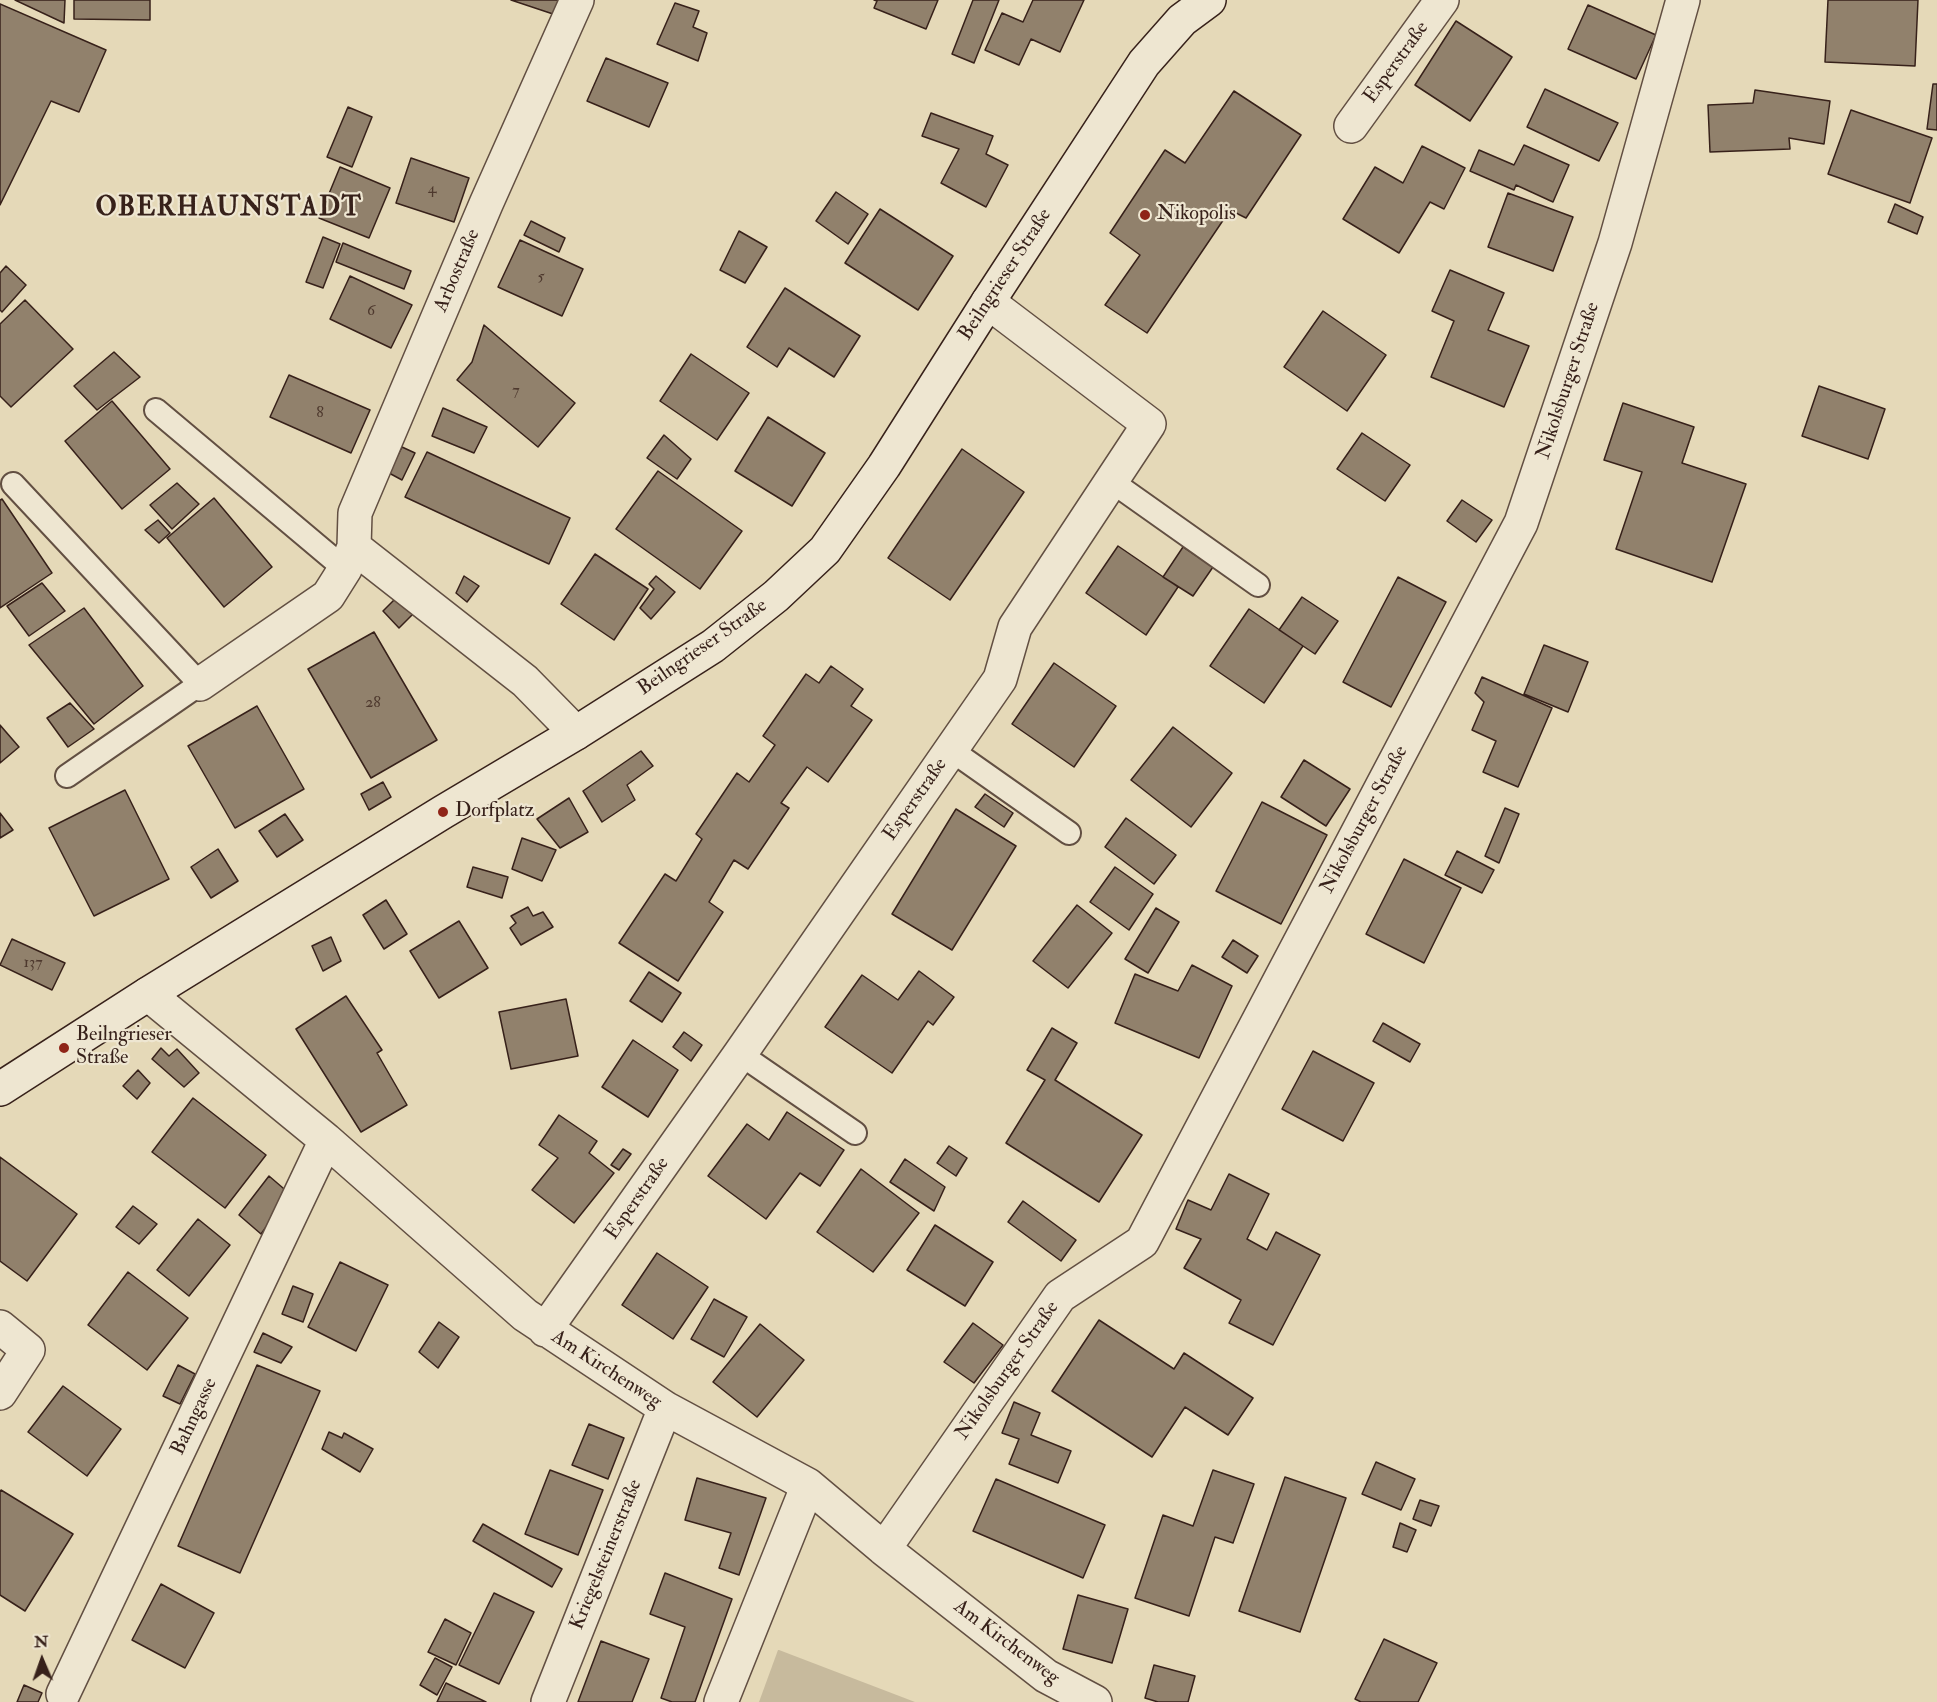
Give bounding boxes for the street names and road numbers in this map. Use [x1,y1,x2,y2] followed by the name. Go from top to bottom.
[1359,17,1435,109] street label: Esperstraße
[954,205,1058,345] street label: Beilngrieser Straße
[430,226,486,316] street label: Arbostraße
[1532,300,1606,462] street label: Nikolsburger Straße
[634,594,772,702] street label: Beilngrieser Straße
[1316,742,1414,898] street label: Nikolsburger Straße
[879,754,953,846] street label: Esperstraße
[601,1153,675,1245] street label: Esperstraße
[951,1297,1065,1445] street label: Nikolsburger Straße
[546,1325,666,1415] street label: Am Kirchenweg
[167,1375,223,1459] street label: Bahngasse
[566,1476,648,1634] street label: Kriegelsteinerstraße
[948,1595,1064,1691] street label: Am Kirchenweg

